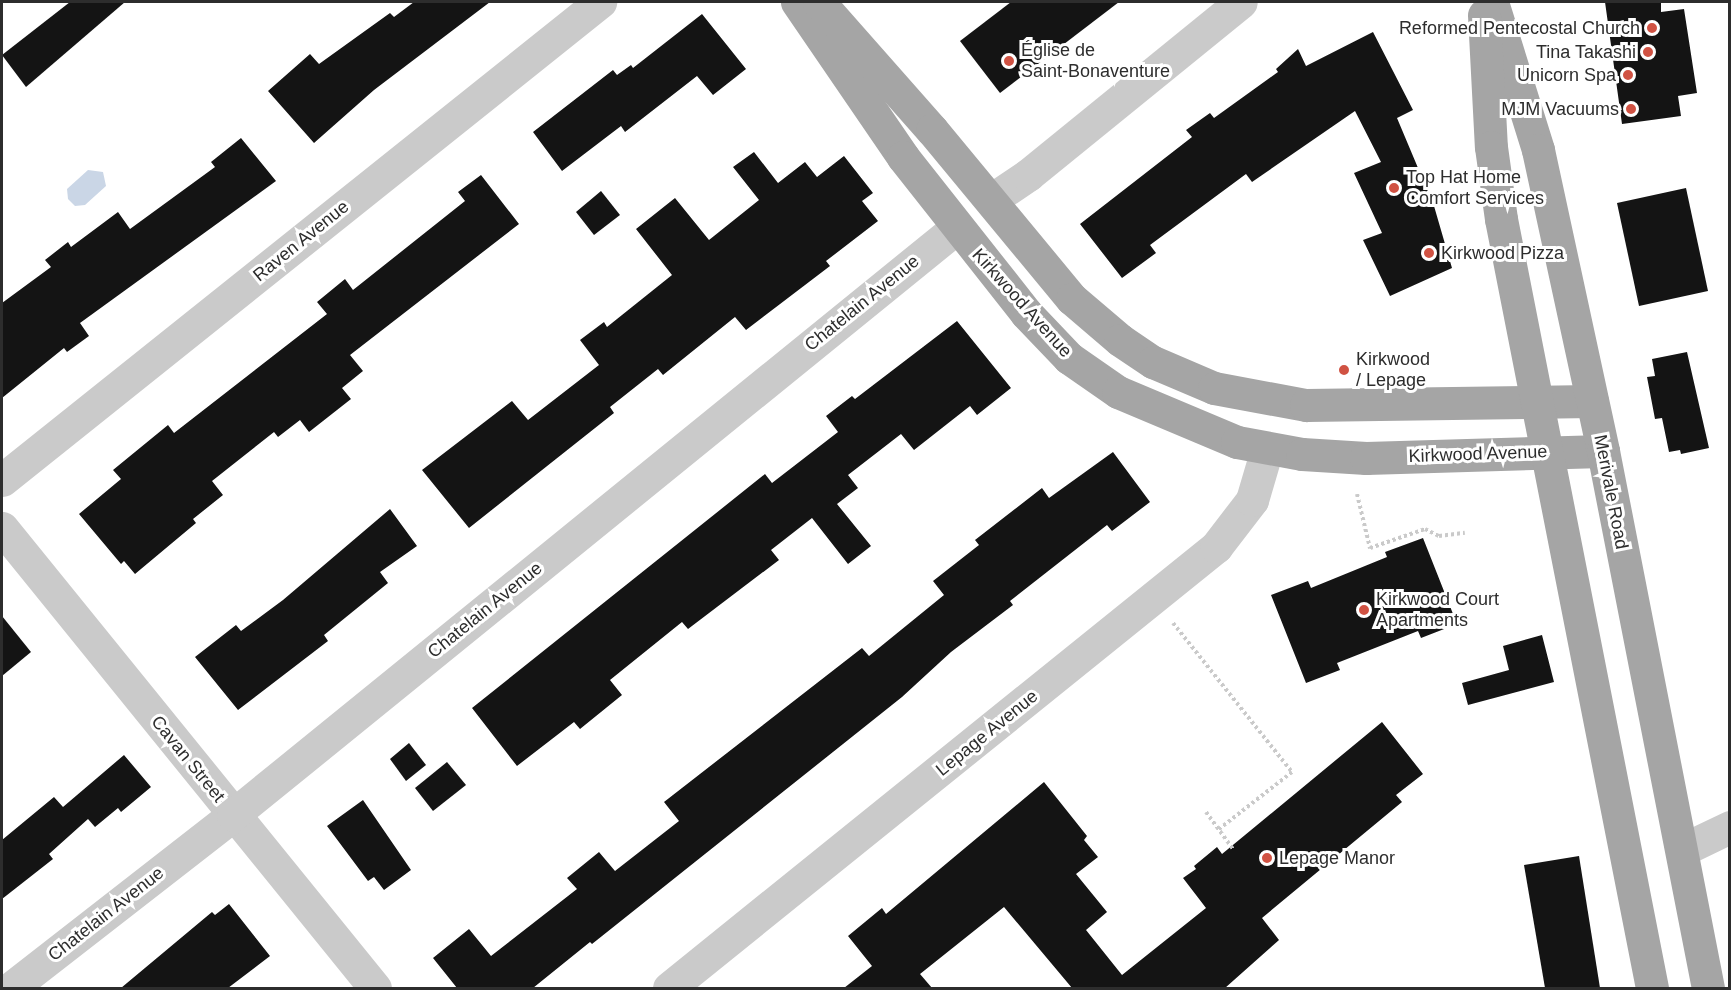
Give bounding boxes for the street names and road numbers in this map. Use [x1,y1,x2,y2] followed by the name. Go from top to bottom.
[248,196,354,286] street label: Raven Avenue
[967,244,1077,362] street label: Kirkwood Avenue
[800,250,924,356] street label: Chatelain Avenue
[1589,433,1633,551] street label: Merivale Road
[1408,441,1548,467] street label: Kirkwood Avenue
[423,557,547,663] street label: Chatelain Avenue
[931,685,1043,781] street label: Lepage Avenue
[147,711,229,807] street label: Cavan Street
[43,862,169,966] street label: Chatelain Avenue

